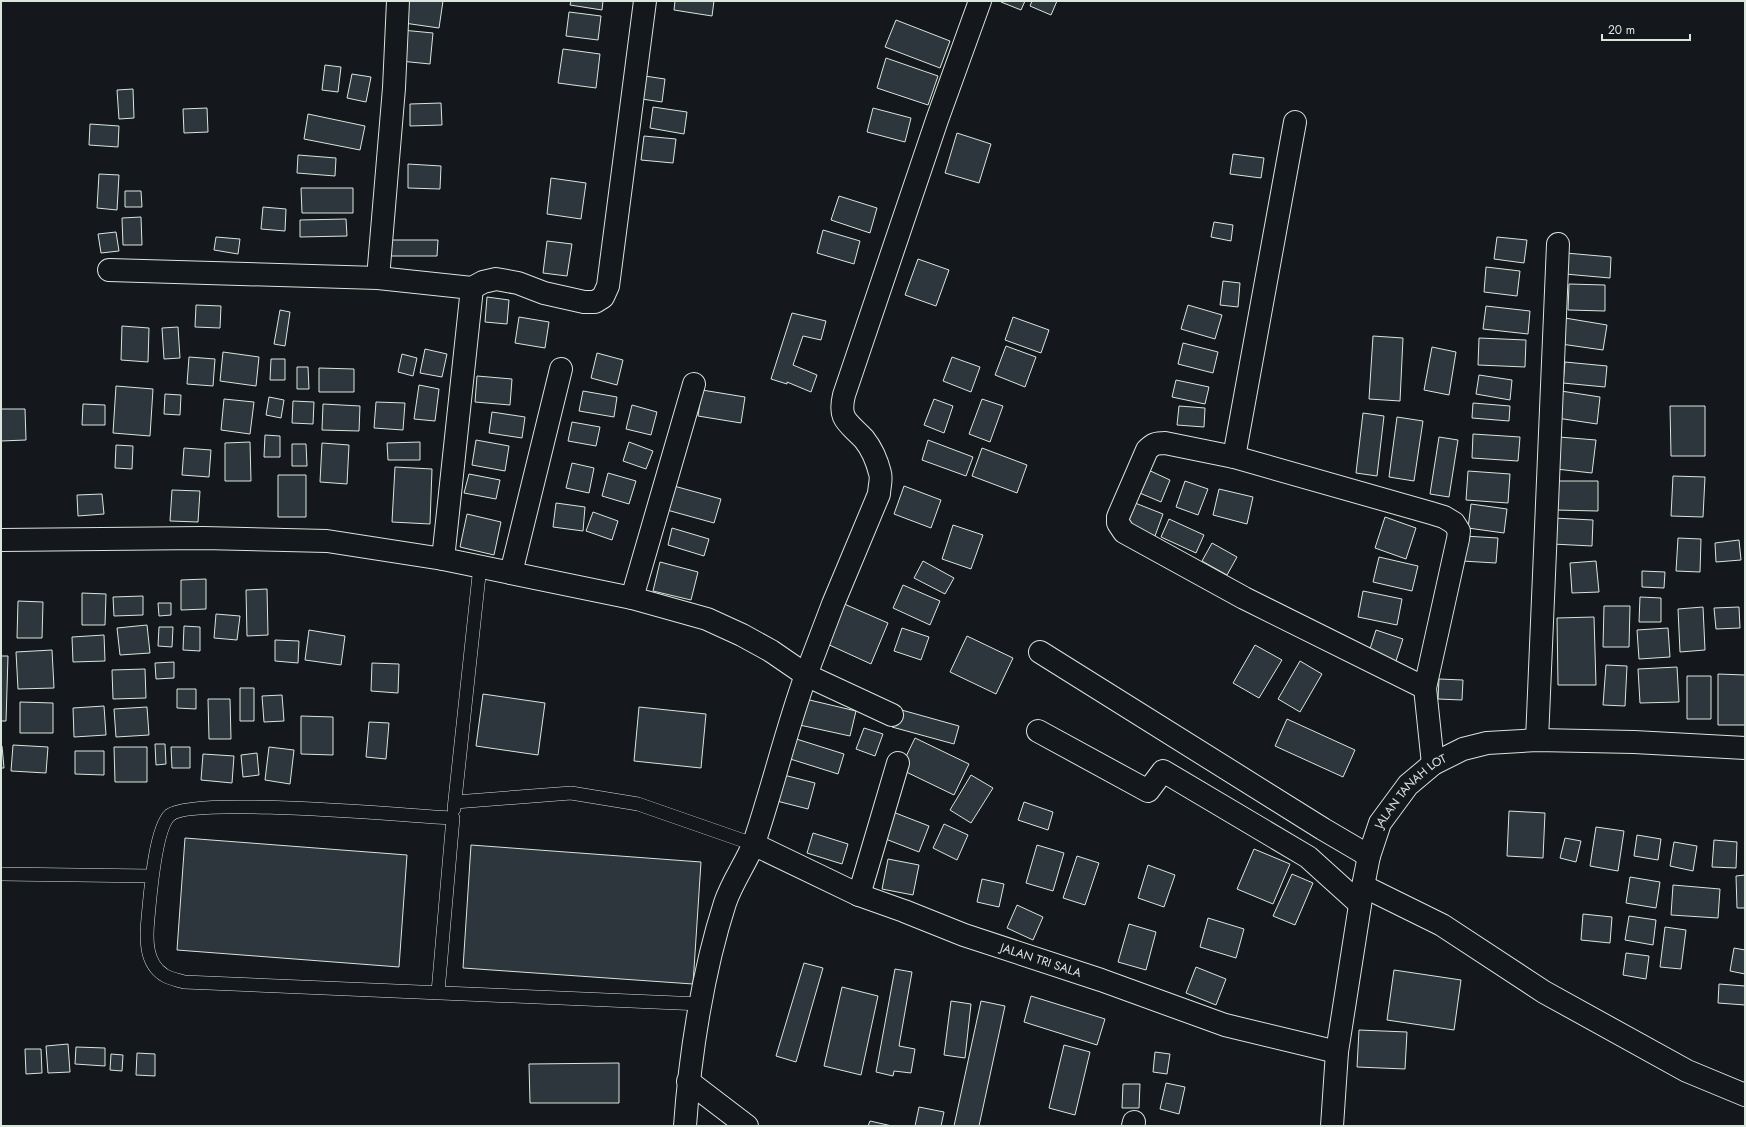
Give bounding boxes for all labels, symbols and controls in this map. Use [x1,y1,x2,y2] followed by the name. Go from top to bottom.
[1602,16,1690,42] scale bar
[1608,21,1635,39] text: 20 m
[1369,749,1450,833] street label: JALAN TANAH LOT
[996,938,1084,982] street label: JALAN TRI SALA

